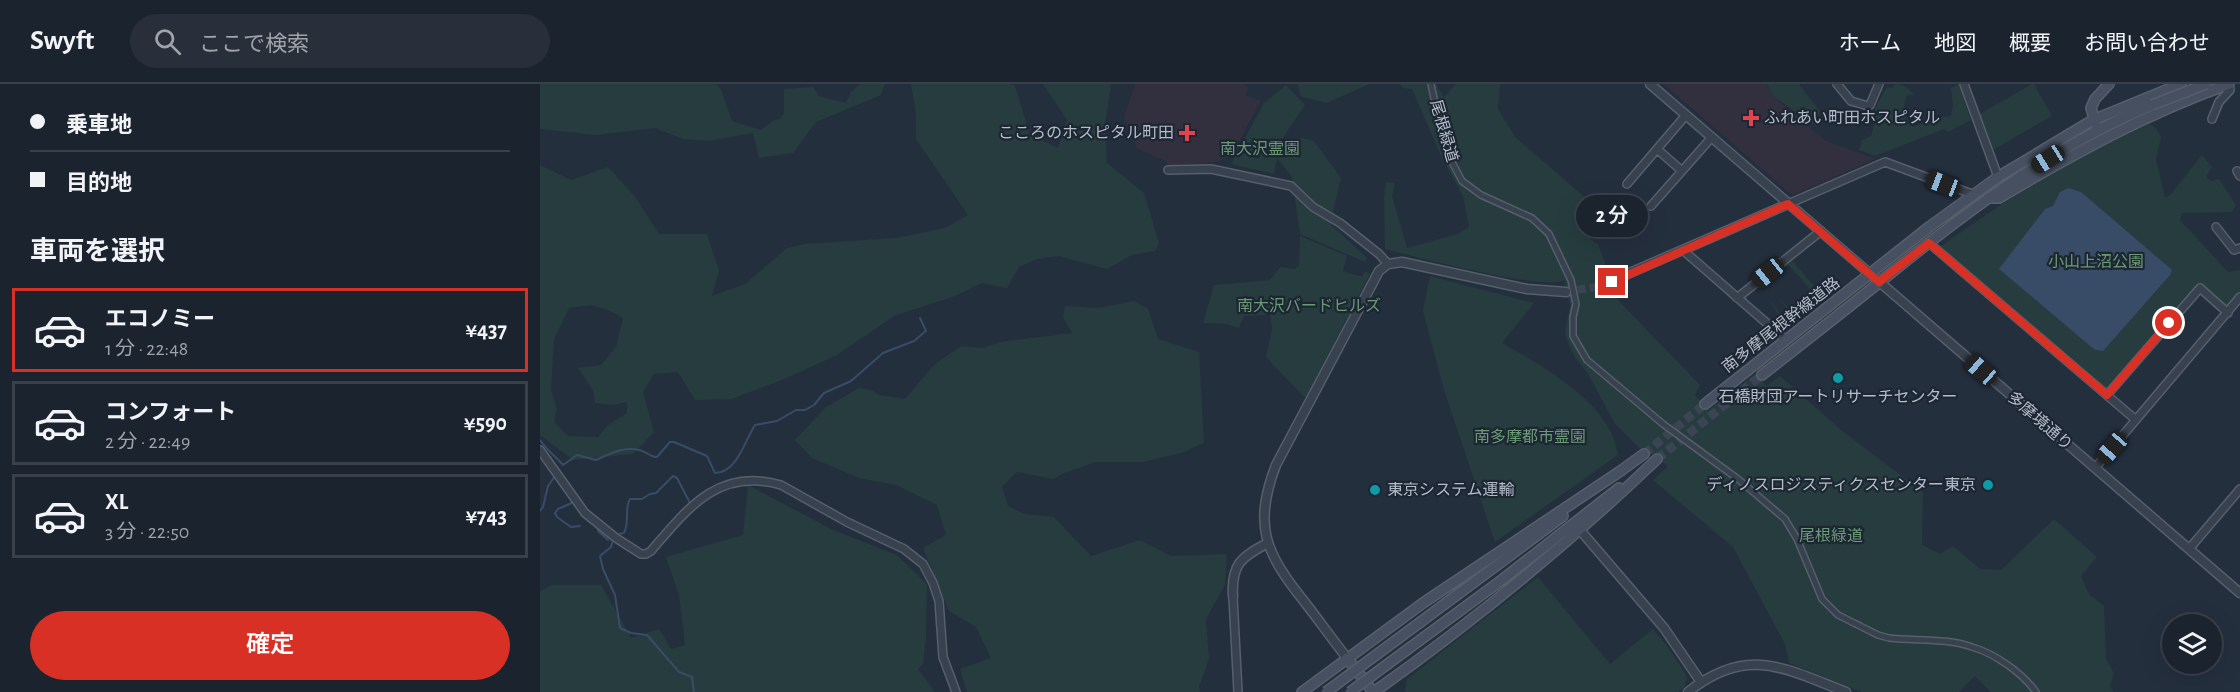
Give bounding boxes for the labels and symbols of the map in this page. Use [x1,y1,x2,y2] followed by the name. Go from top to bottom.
[1427,98,1461,164] street label: 尾根緑道
[1742,109,1760,127] marker: ふれあい町田ホスピタル
[1764,109,1940,126] place label: ふれあい町田ホスピタル
[998,124,1174,141] place label: こころのホスピタル町田
[1178,124,1196,142] marker: こころのホスピタル町田
[1220,140,1300,157] park label: 南大沢霊園
[2028,142,2068,176] car
[1923,169,1963,199] car
[1576,195,1648,237] callout: 2 分
[2048,253,2144,270] park label: 小山上沼公園
[1748,255,1788,291] car
[1598,268,1625,295] route end
[1719,274,1843,376] street label: 南多摩尾根幹線道路
[1237,297,1381,314] park label: 南大沢バードヒルズ
[2155,309,2182,336] route start
[1962,351,2000,389] car
[1831,371,1845,385] marker: 石橋財団アートリサーチセンター
[1718,388,1958,405] place label: 石橋財団アートリサーチセンター
[2005,388,2076,453] street label: 多摩境通り
[1474,428,1586,445] park label: 南多摩都市霊園
[2093,429,2131,467] car
[1707,476,1976,493] place label: ディノスロジスティクスセンター東京
[1981,478,1995,492] marker: ディノスロジスティクスセンター東京
[1387,481,1515,498] place label: 東京システム運輸
[1368,483,1382,497] marker: 東京システム運輸
[1799,527,1863,544] park label: 尾根緑道

